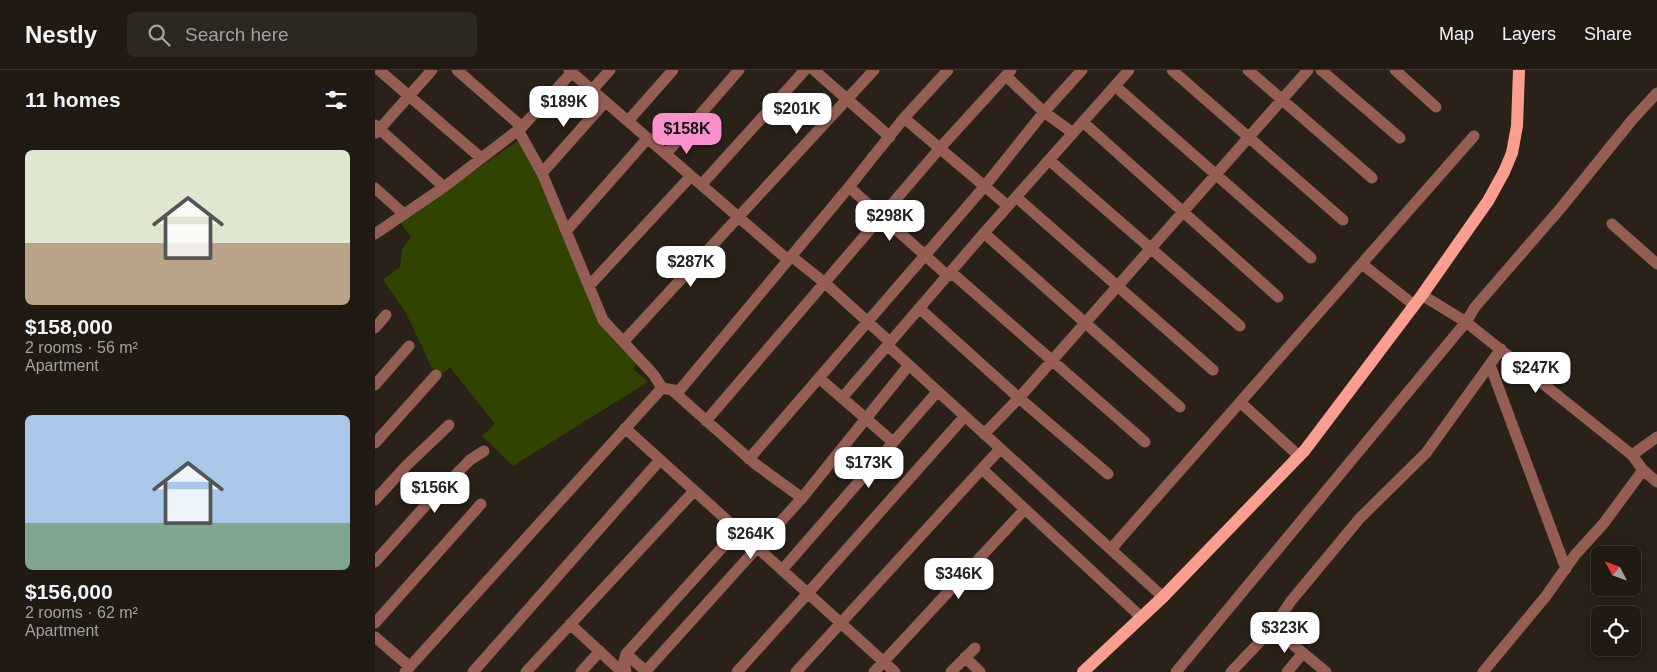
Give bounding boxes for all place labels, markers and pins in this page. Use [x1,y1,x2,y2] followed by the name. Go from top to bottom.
[529,85,599,128] pin: $189K
[762,92,832,135] pin: $201K
[652,112,722,155] pin: $158K
[855,200,925,242] pin: $298K
[656,246,726,288] pin: $287K
[1501,352,1571,394] pin: $247K
[834,446,904,489] pin: $173K
[400,472,470,514] pin: $156K
[716,518,786,560] pin: $264K
[924,558,994,600] pin: $346K
[1250,612,1320,654] pin: $323K

